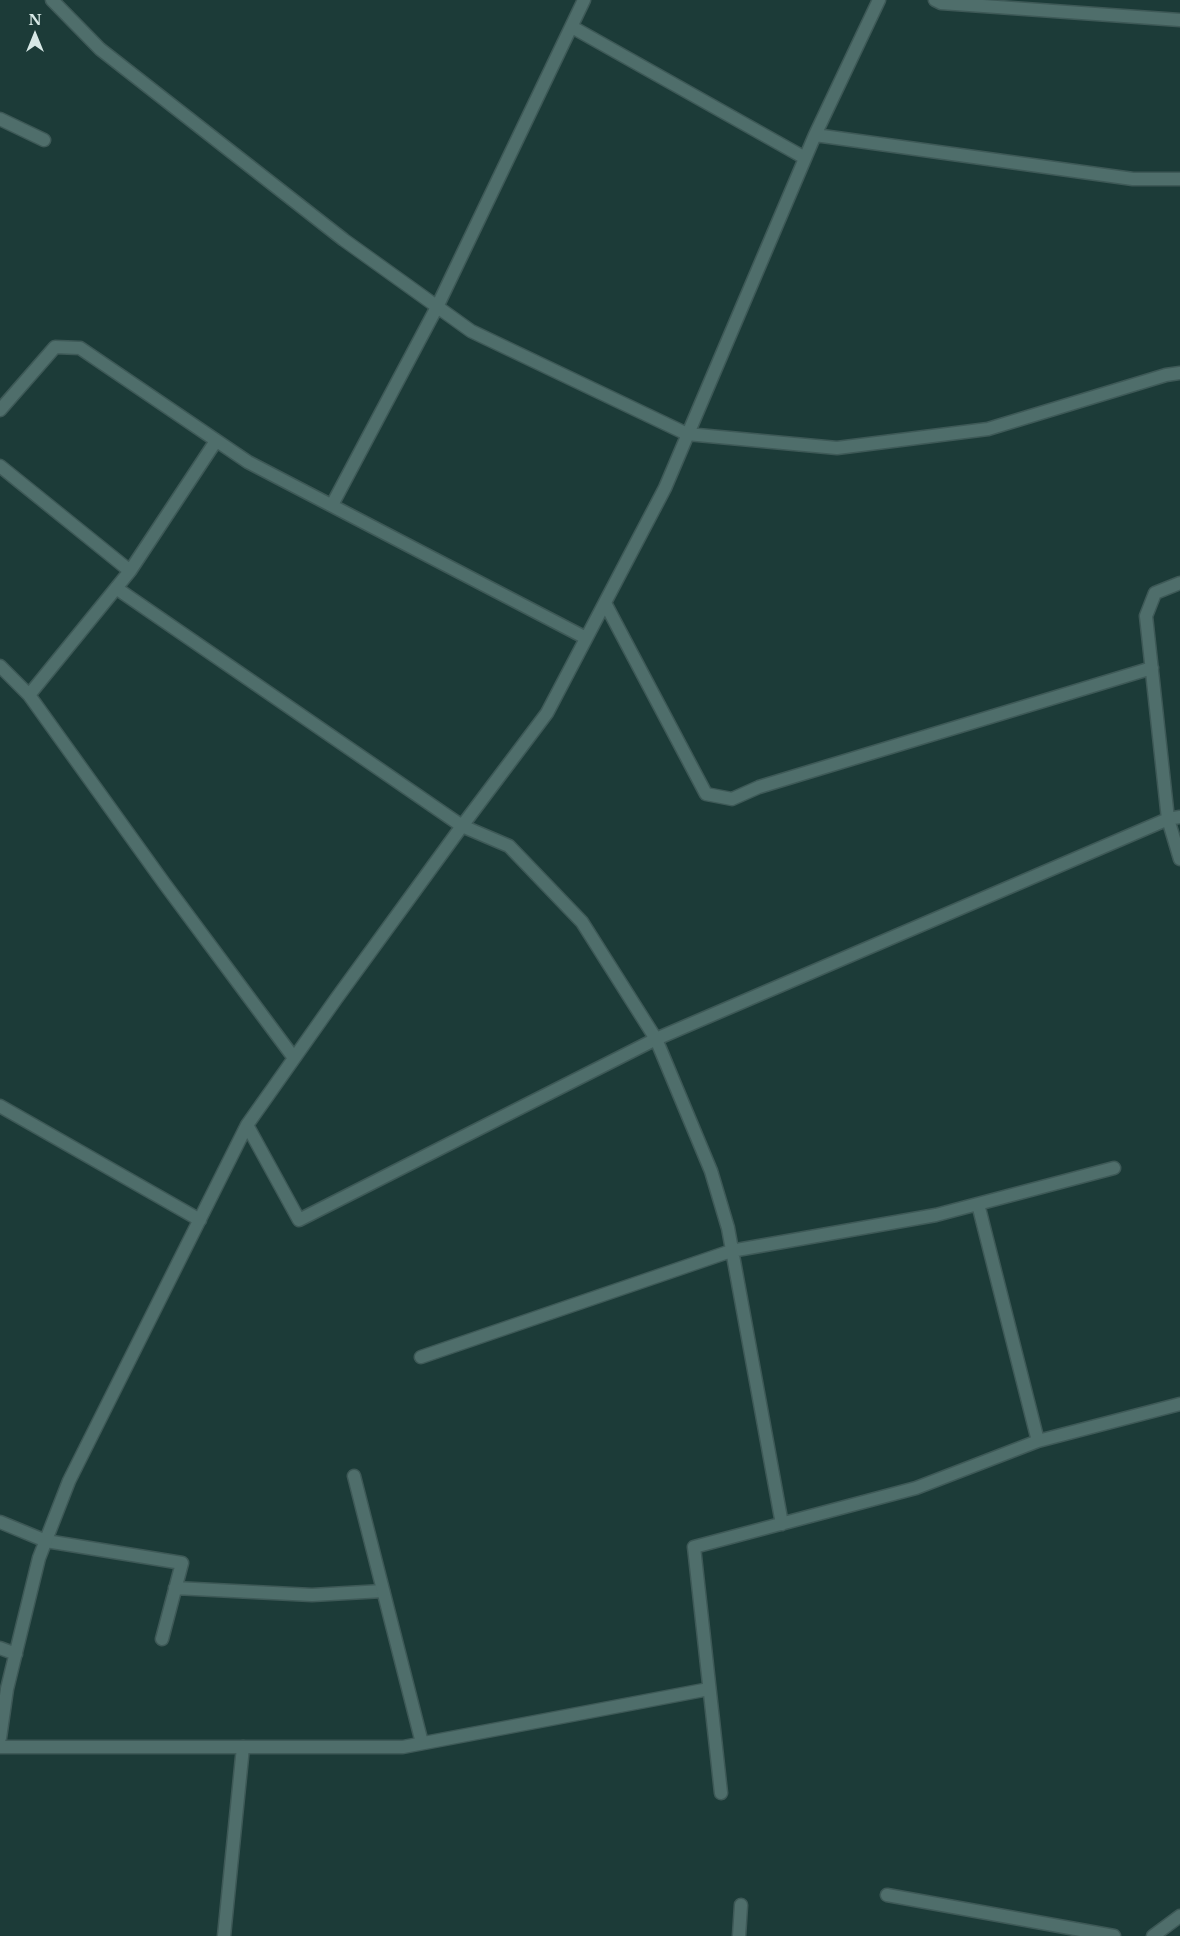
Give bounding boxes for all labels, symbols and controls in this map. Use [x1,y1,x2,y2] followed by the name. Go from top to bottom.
[10,10,60,60] north arrow
[28,11,42,29] text: N

